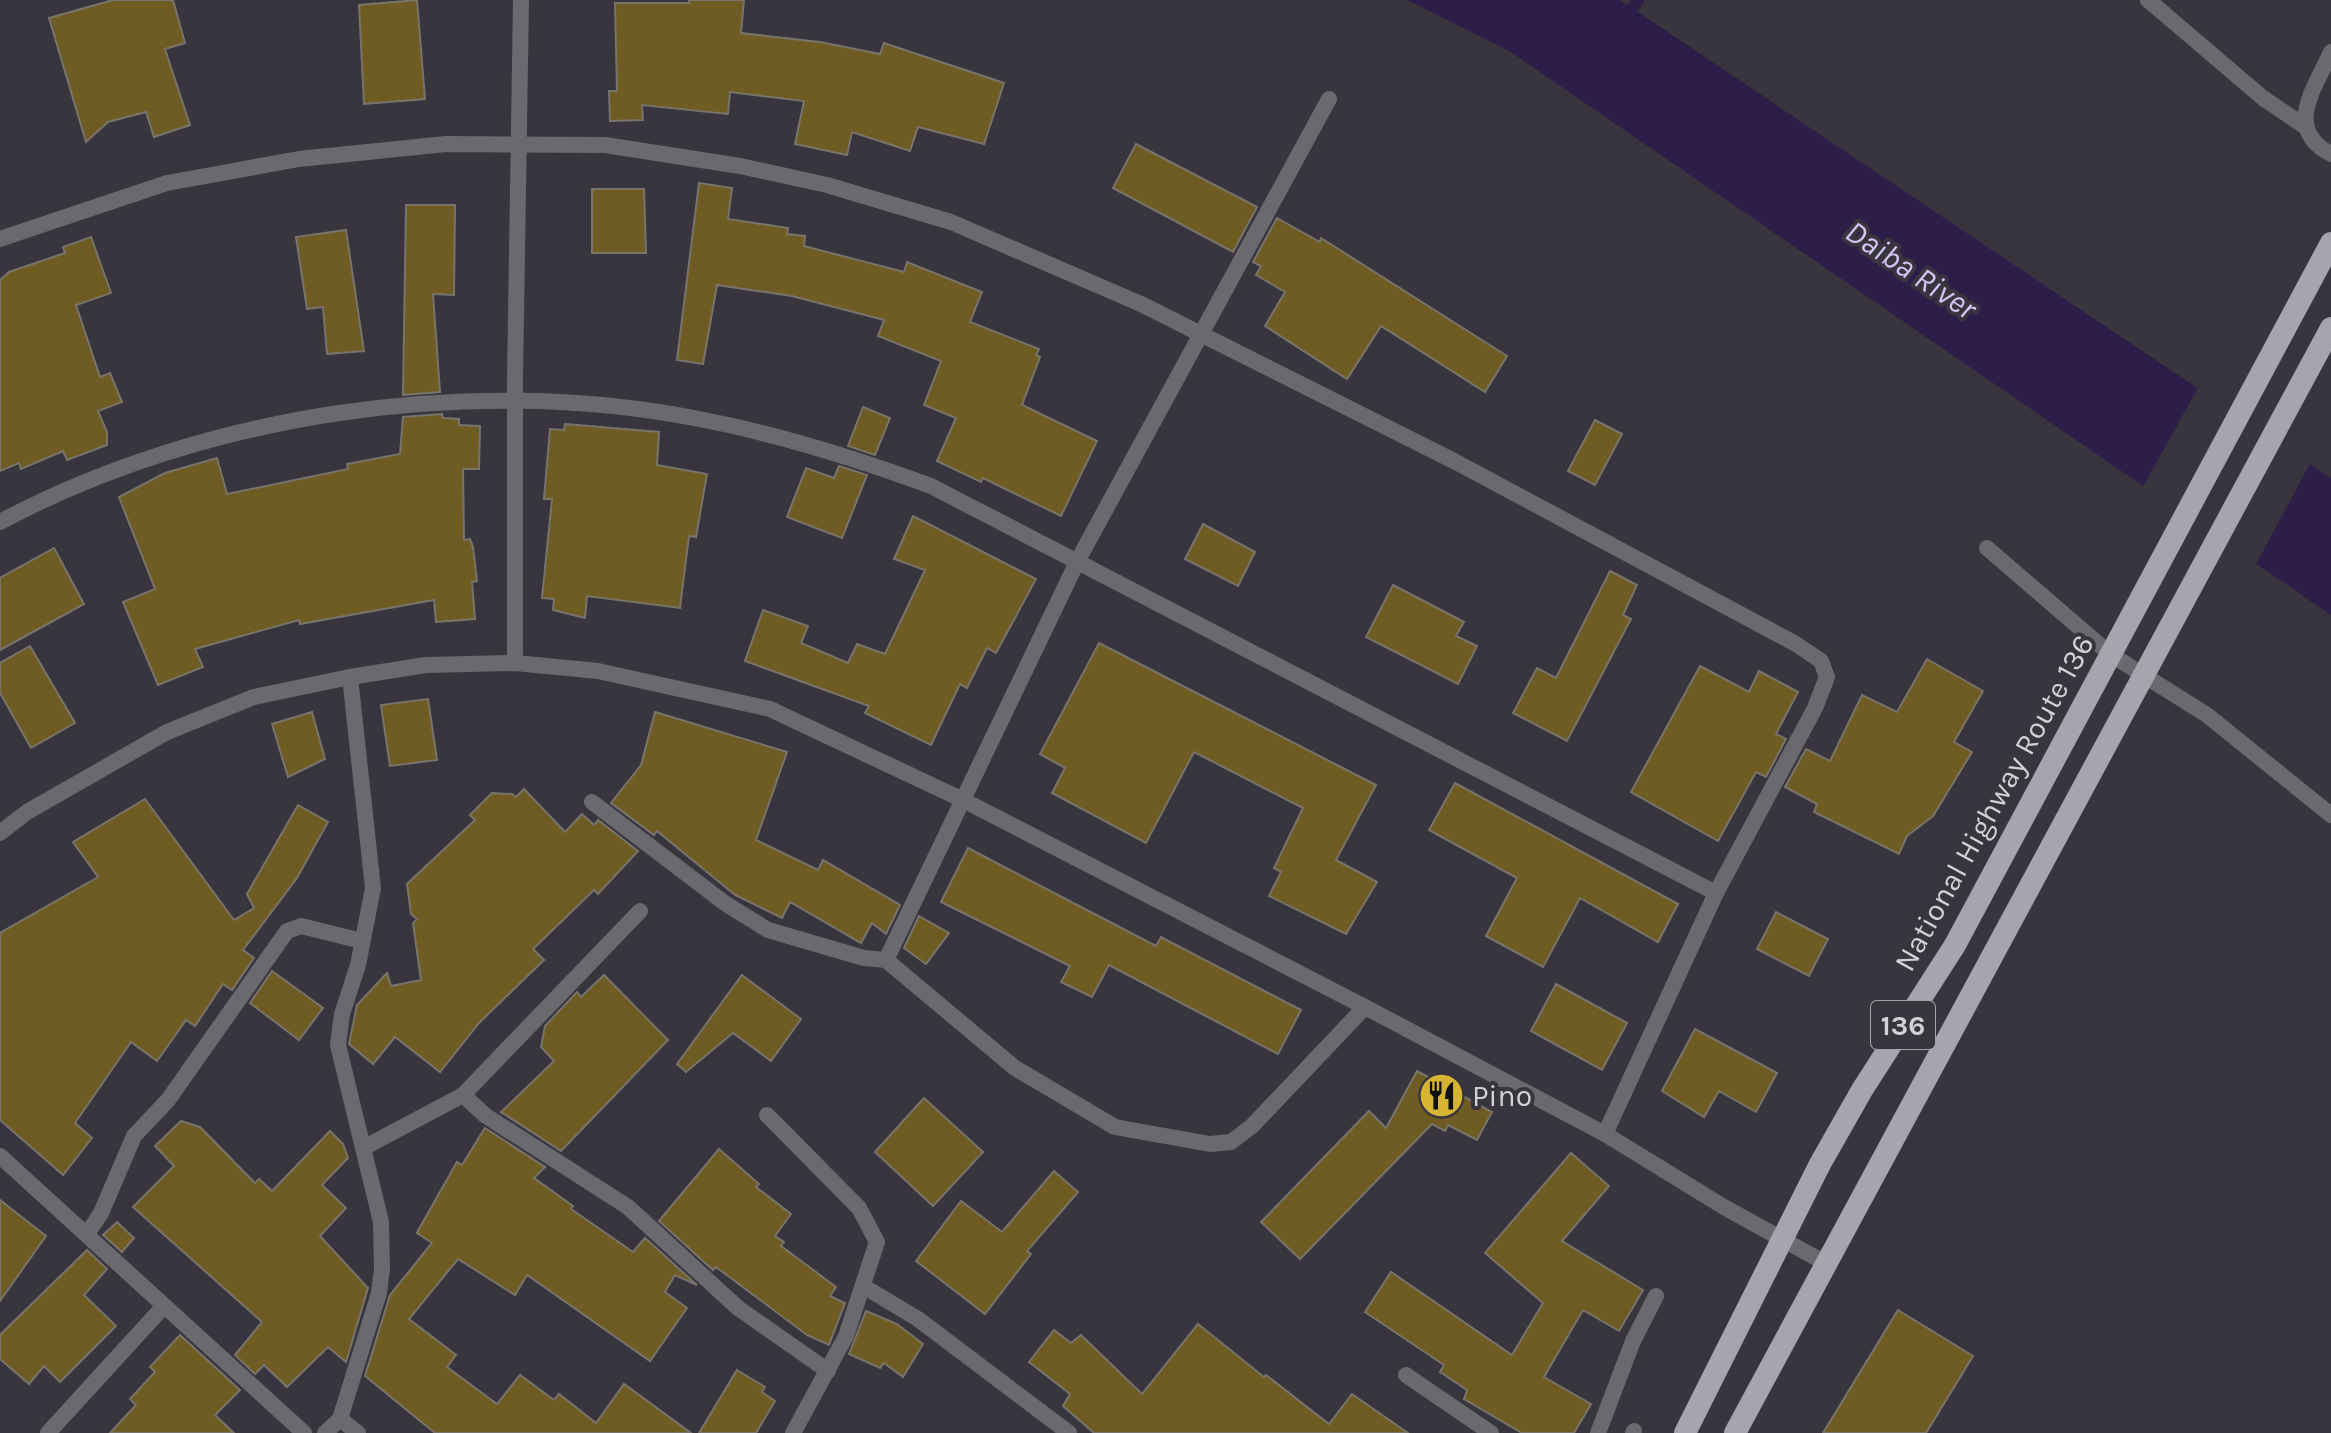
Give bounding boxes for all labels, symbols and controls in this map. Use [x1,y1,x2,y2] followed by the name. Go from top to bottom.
[1838,213,1984,328] water label: Daiba River
[1886,629,2102,977] street label: National Highway Route 136
[1871,1001,1935,1049] road number: 136
[1417,1072,1465,1120] restaurant icon: Pino
[1472,1078,1532,1114] place label: Pino

